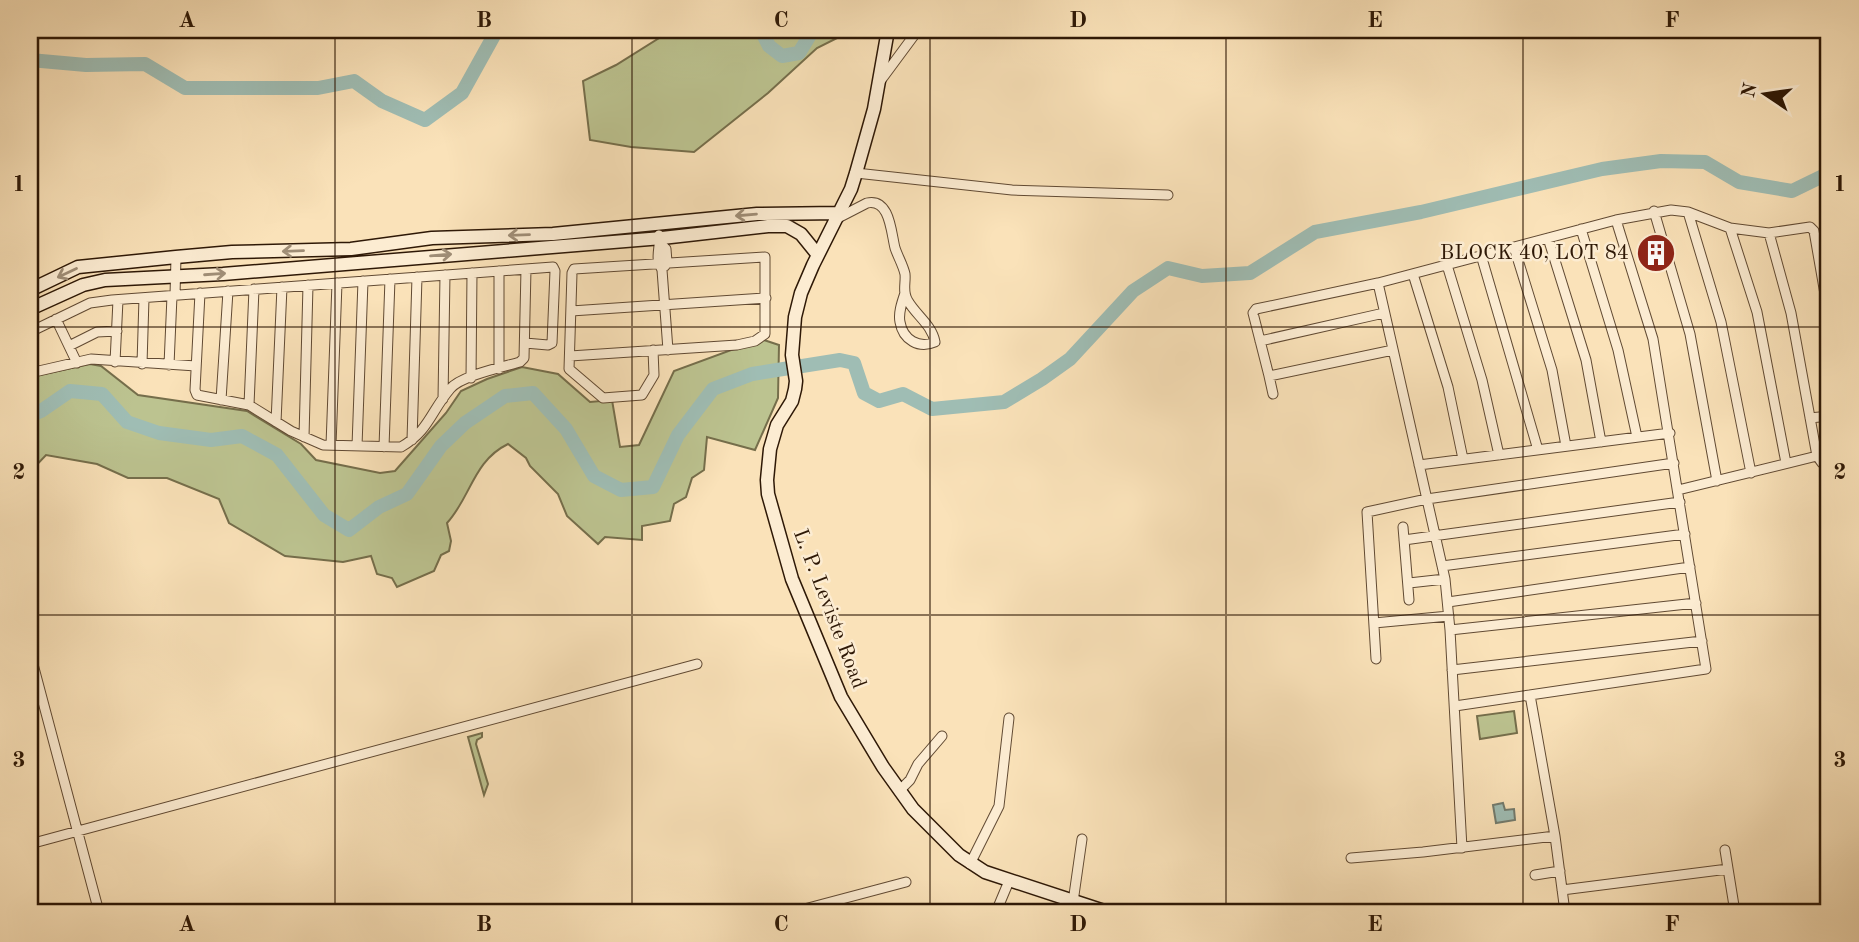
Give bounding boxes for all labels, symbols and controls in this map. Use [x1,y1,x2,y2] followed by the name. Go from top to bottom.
[178,9,196,32] text: A
[476,9,492,32] text: B
[773,9,789,32] text: C
[1069,9,1087,32] text: D
[1367,9,1383,32] text: E
[1664,9,1680,32] text: F
[1730,60,1800,130] north arrow
[1740,81,1762,100] text: N
[12,173,26,196] text: 1
[1833,173,1847,196] text: 1
[735,209,758,222] one-way arrow
[508,228,531,242] one-way arrow
[1635,232,1677,274] building icon: BLOCK 40, LOT 84
[1440,243,1629,264] place label: BLOCK 40, LOT 84
[281,244,304,257] one-way arrow
[429,248,452,261] one-way arrow
[57,266,78,280] one-way arrow
[203,267,225,280] one-way arrow
[12,461,26,484] text: 2
[1833,461,1847,484] text: 2
[789,526,869,692] street label: L. P. Leviste Road
[12,749,26,772] text: 3
[1833,749,1847,772] text: 3
[178,913,196,936] text: A
[476,913,492,936] text: B
[773,913,789,936] text: C
[1069,913,1087,936] text: D
[1367,913,1383,936] text: E
[1664,913,1680,936] text: F

